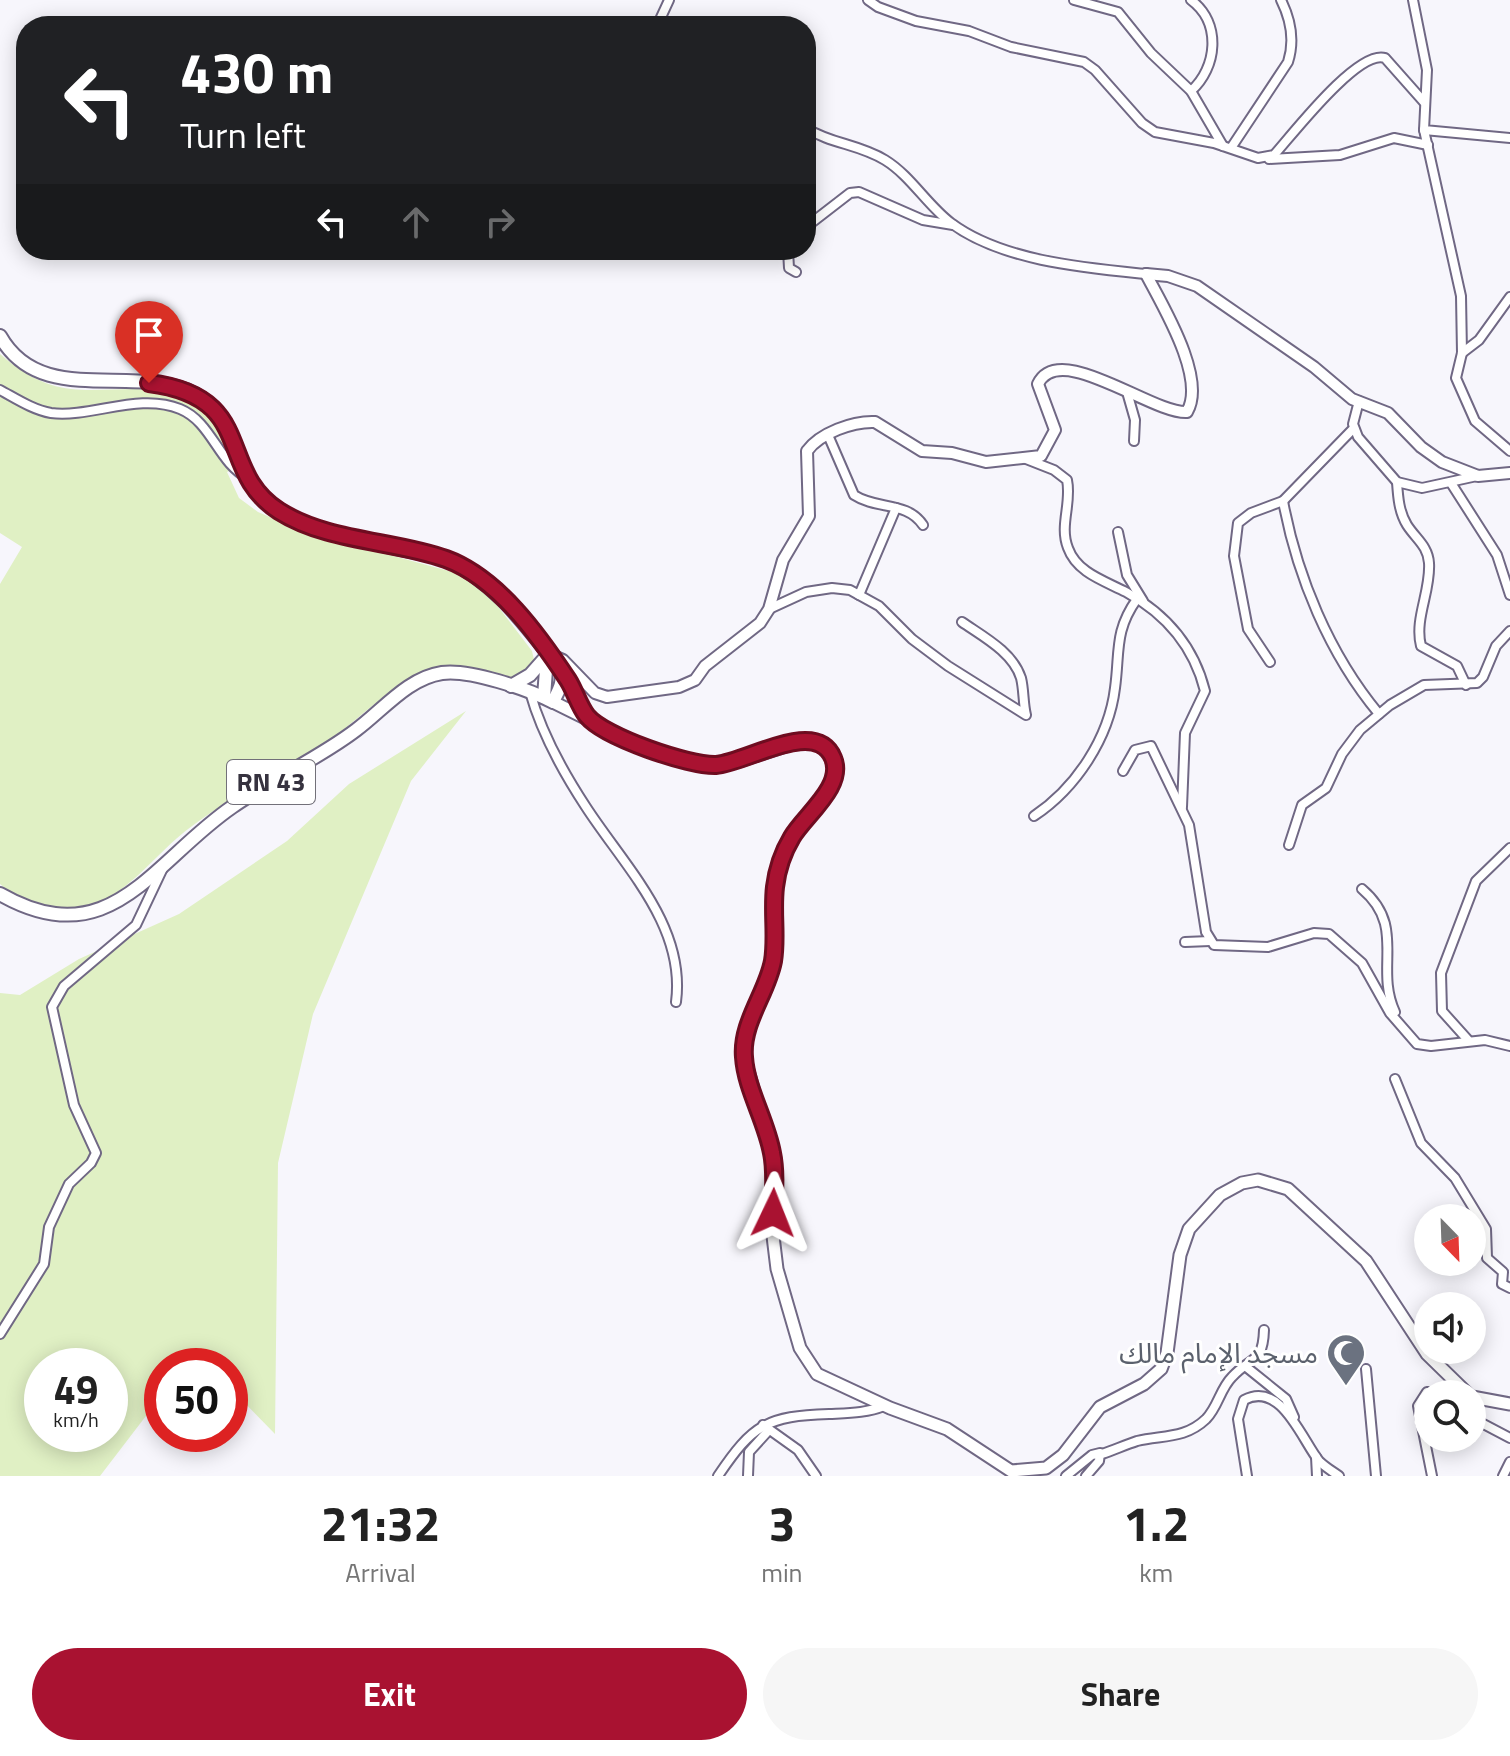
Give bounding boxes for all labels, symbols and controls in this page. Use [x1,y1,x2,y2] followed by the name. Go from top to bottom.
[180,30,333,115] text: 430 m
[48,48,152,152] icon: left
[180,107,306,162] text: Turn left
[310,200,354,244] icon: left
[394,200,438,244] icon: ahead
[478,200,522,244] icon: right
[115,301,183,383] pin
[127,313,171,357] icon: arrive
[227,760,315,804] road number: RN 43
[731,1171,815,1255] position arrow
[1414,1204,1486,1276] north arrow
[1414,1204,1486,1452] map controls
[1414,1292,1486,1364] button: sound
[1119,1331,1318,1374] place label: مسجد الإمام مالك
[1325,1332,1367,1387] mosque icon: مسجد الإمام مالك
[144,1348,248,1452] speed limit sign: 50
[54,1359,98,1420] text: 49
[1414,1380,1486,1452] button: search
[53,1404,99,1435] text: km/h
[321,1487,440,1560] text: 21:32
[768,1487,795,1560] text: 3
[1123,1487,1189,1560] text: 1.2
[345,1553,416,1592] text: Arrival
[761,1553,803,1592] text: min
[1139,1553,1173,1592] text: km
[32,1648,747,1740] button: Exit
[763,1648,1478,1740] button: Share

